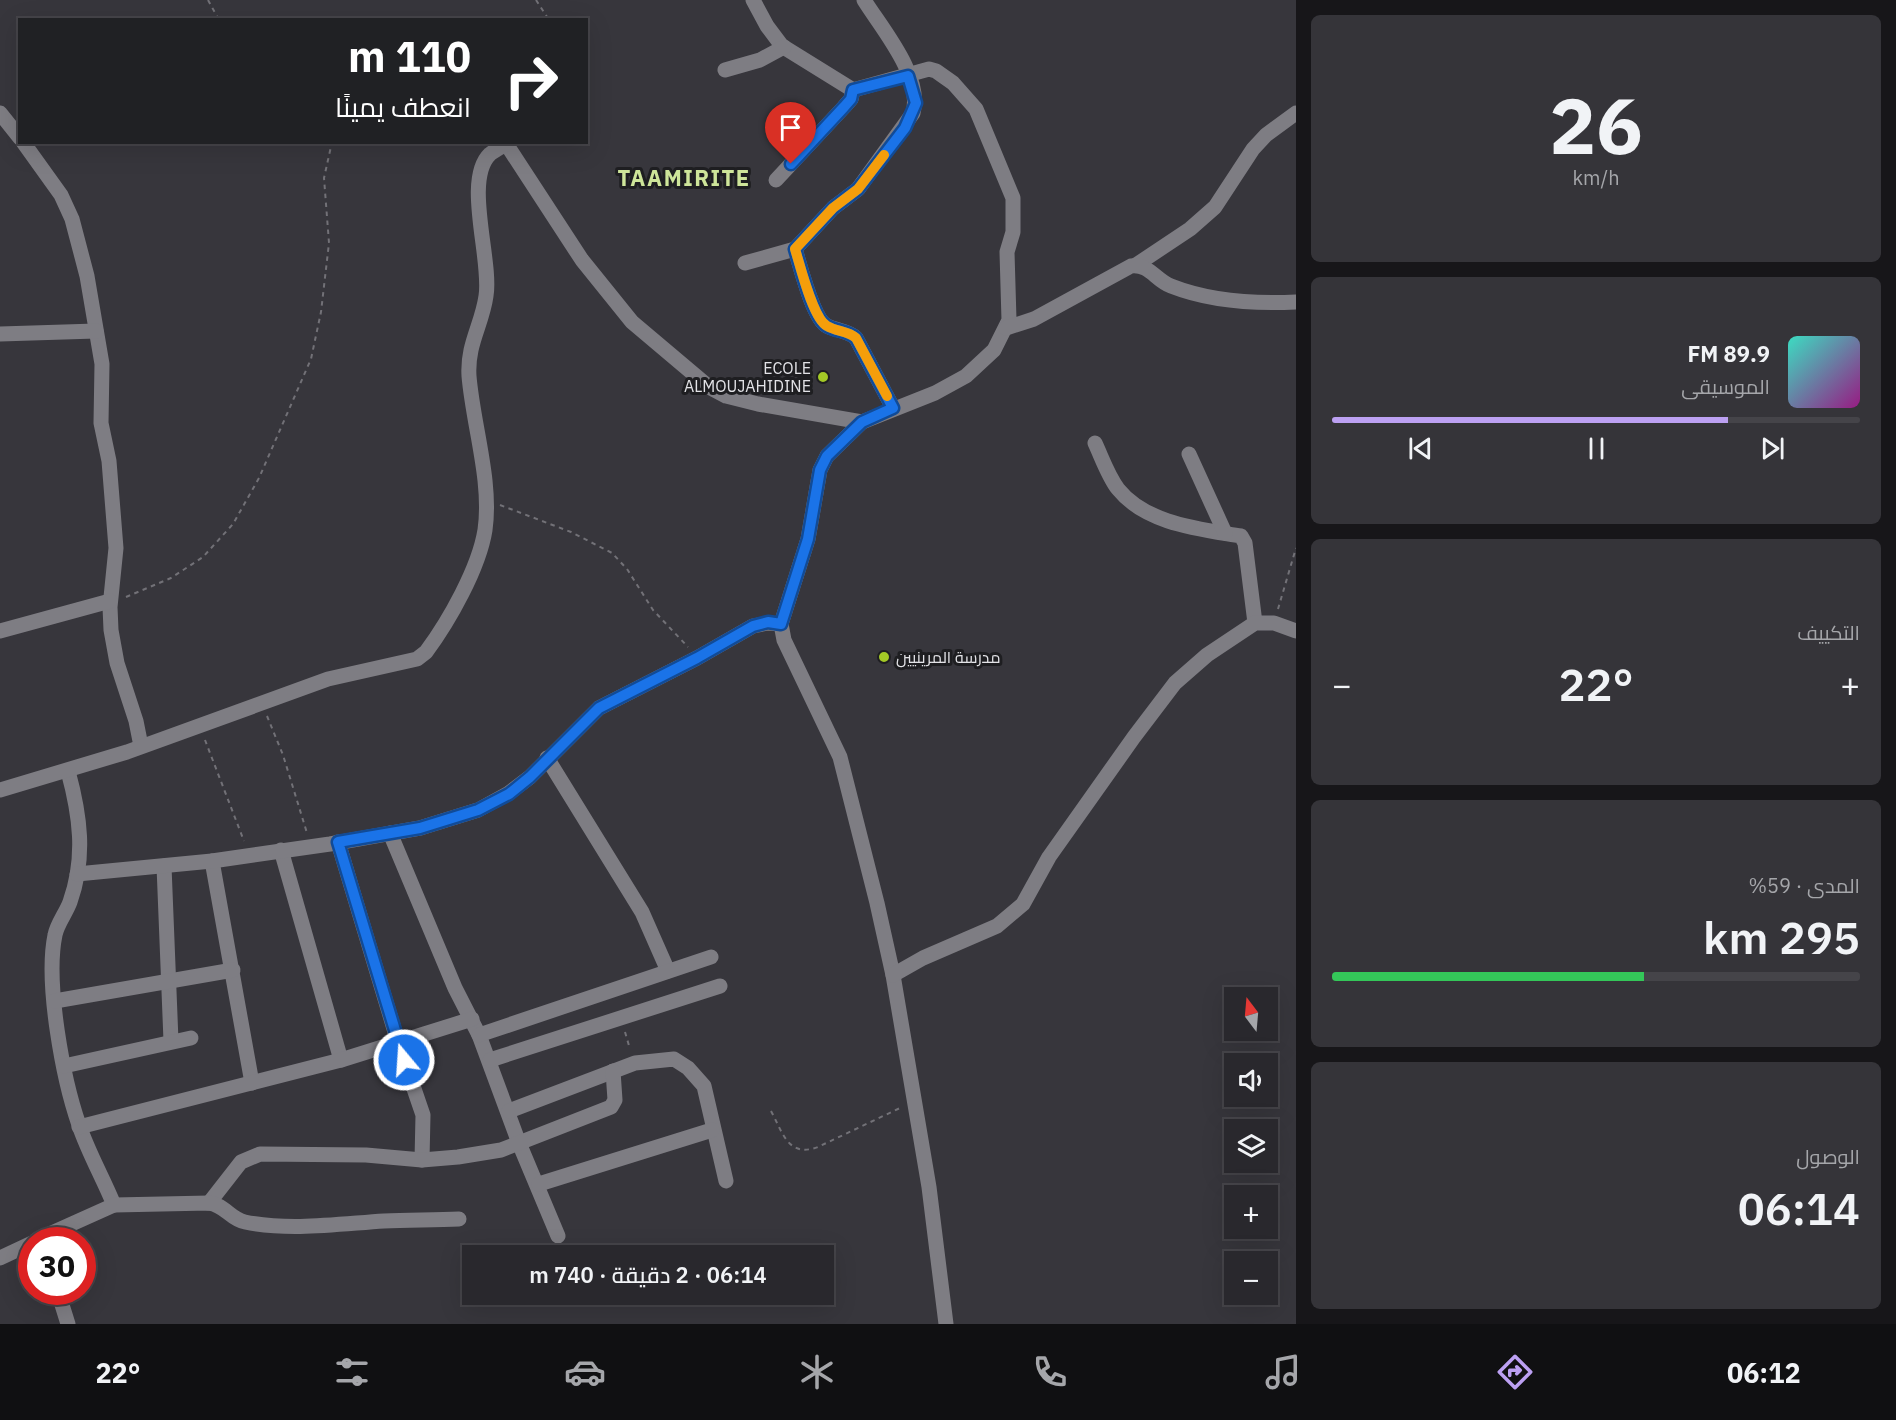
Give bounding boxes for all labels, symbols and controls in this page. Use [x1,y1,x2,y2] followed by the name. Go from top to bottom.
[348,29,471,84] text: 110 m
[492,42,570,120] icon: right
[1549,74,1643,175] text: 26
[335,89,471,124] text: انعطف يمينًا
[765,102,816,164] pin
[774,111,807,144] icon: arrive
[617,163,751,192] district label: TAAMIRITE
[1572,164,1620,191] text: km/h
[1687,339,1770,368] text: 89.9 FM
[684,358,811,396] place label: ECOLE ALMOUJAHIDINE
[816,370,830,384] marker: ECOLE ALMOUJAHIDINE
[1681,373,1770,400] text: الموسيقى
[1404,432,1437,465] icon: previous
[1580,432,1613,465] icon: pause
[1756,432,1789,465] icon: next
[1797,619,1860,646] text: التكييف
[896,647,1000,668] place label: مدرسة المرينيين
[877,650,891,664] marker: مدرسة المرينيين
[1558,655,1634,713] text: 22°
[1332,663,1352,706] text: −
[1840,663,1860,706] text: +
[1748,872,1860,899] text: المدى · 59%
[1703,908,1860,966] text: 295 km
[1224,987,1278,1041] north arrow
[1224,987,1278,1305] map controls
[372,1028,436,1092] position arrow
[1224,1053,1278,1107] button: sound
[1224,1119,1278,1173] button: layers
[1796,1143,1860,1170] text: الوصول
[1738,1179,1860,1237] text: 06:14
[1224,1185,1278,1239] button: +
[18,1227,96,1305] speed limit sign: 30
[1224,1251,1278,1305] button: −
[529,1260,767,1289] text: 06:14 · 2 دقيقة · 740 m
[331,1351,373,1393] icon: filters
[564,1351,606,1393] icon: car
[796,1351,838,1393] icon: climate
[1029,1351,1071,1393] icon: phone
[1262,1351,1304,1393] icon: music
[1494,1351,1536,1393] icon: directions
[95,1355,140,1390] text: 22°
[1727,1355,1801,1390] text: 06:12

